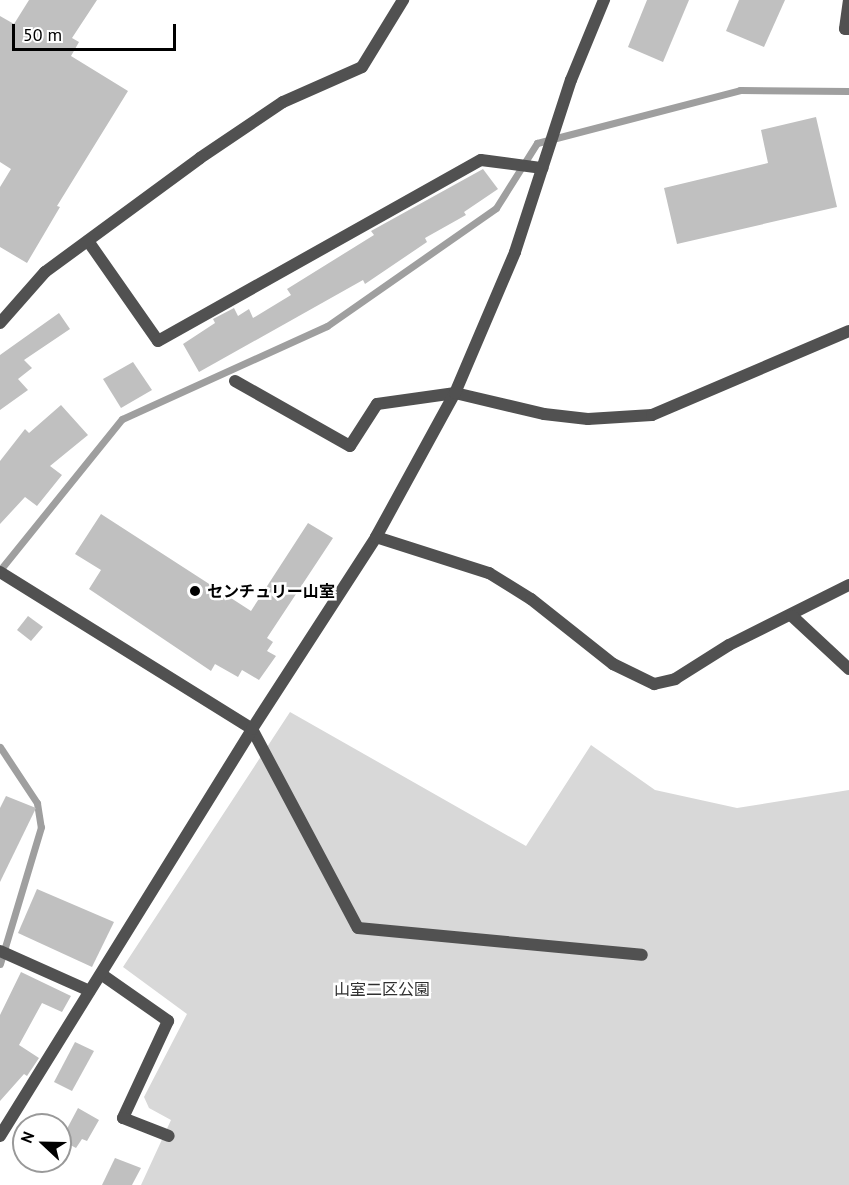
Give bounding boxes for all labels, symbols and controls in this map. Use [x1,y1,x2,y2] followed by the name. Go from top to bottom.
[15,12,178,50] scale bar
[23,23,62,46] text: 50 m
[207,581,335,601] place label: センチュリー山室
[188,584,202,598] marker: センチュリー山室
[334,979,430,999] park label: 山室二区公園
[12,1113,72,1173] north arrow
[16,1128,38,1146] text: N

